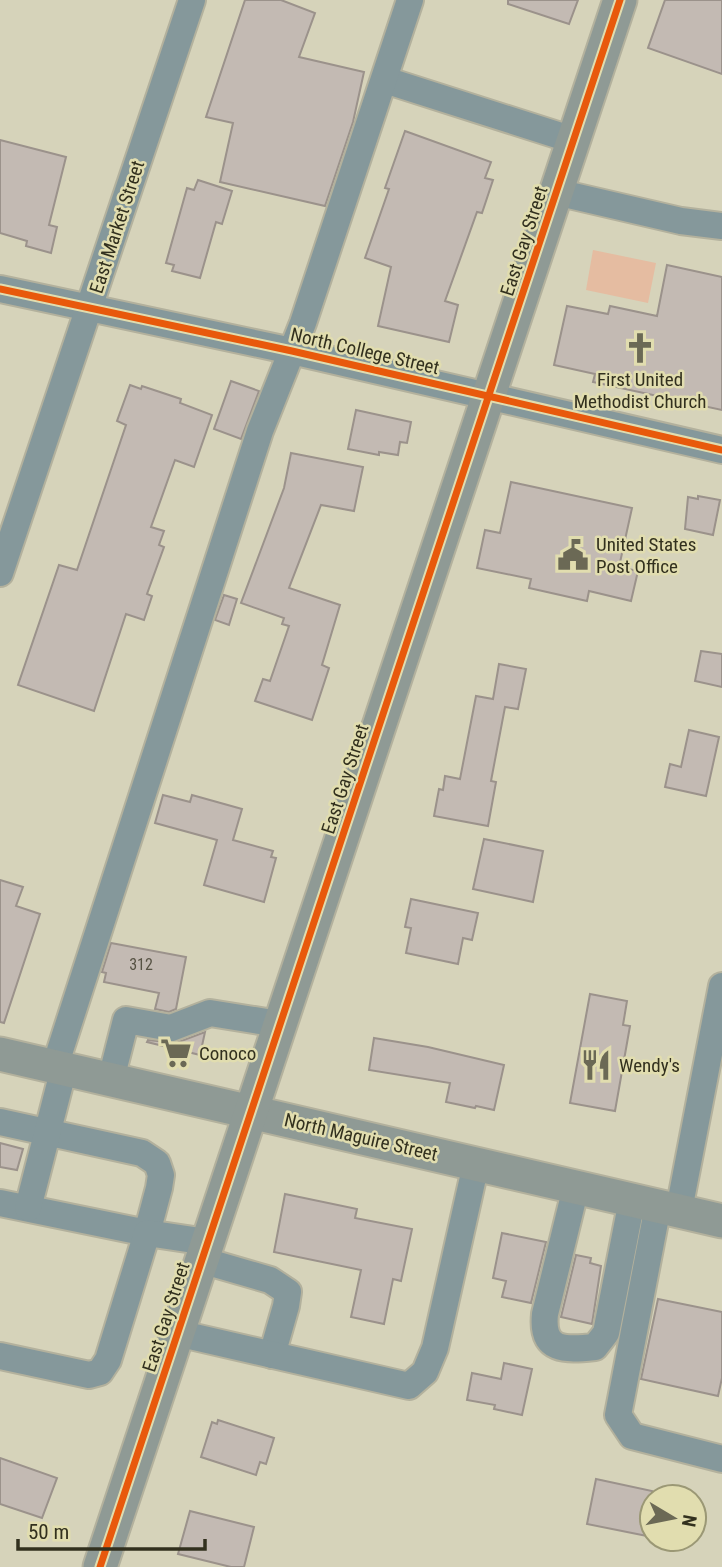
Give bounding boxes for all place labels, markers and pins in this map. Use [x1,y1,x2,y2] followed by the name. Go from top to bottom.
[623,331,657,365] church icon: First United Methodist Church
[574,368,706,413] place label: First United Methodist Church
[596,533,696,578] place label: United States Post Office
[556,538,590,572] public building icon: United States Post Office
[159,1036,193,1070] supermarket icon: Conoco
[199,1042,256,1065] place label: Conoco
[579,1048,613,1082] restaurant icon: Wendy's
[619,1054,680,1077] place label: Wendy's

